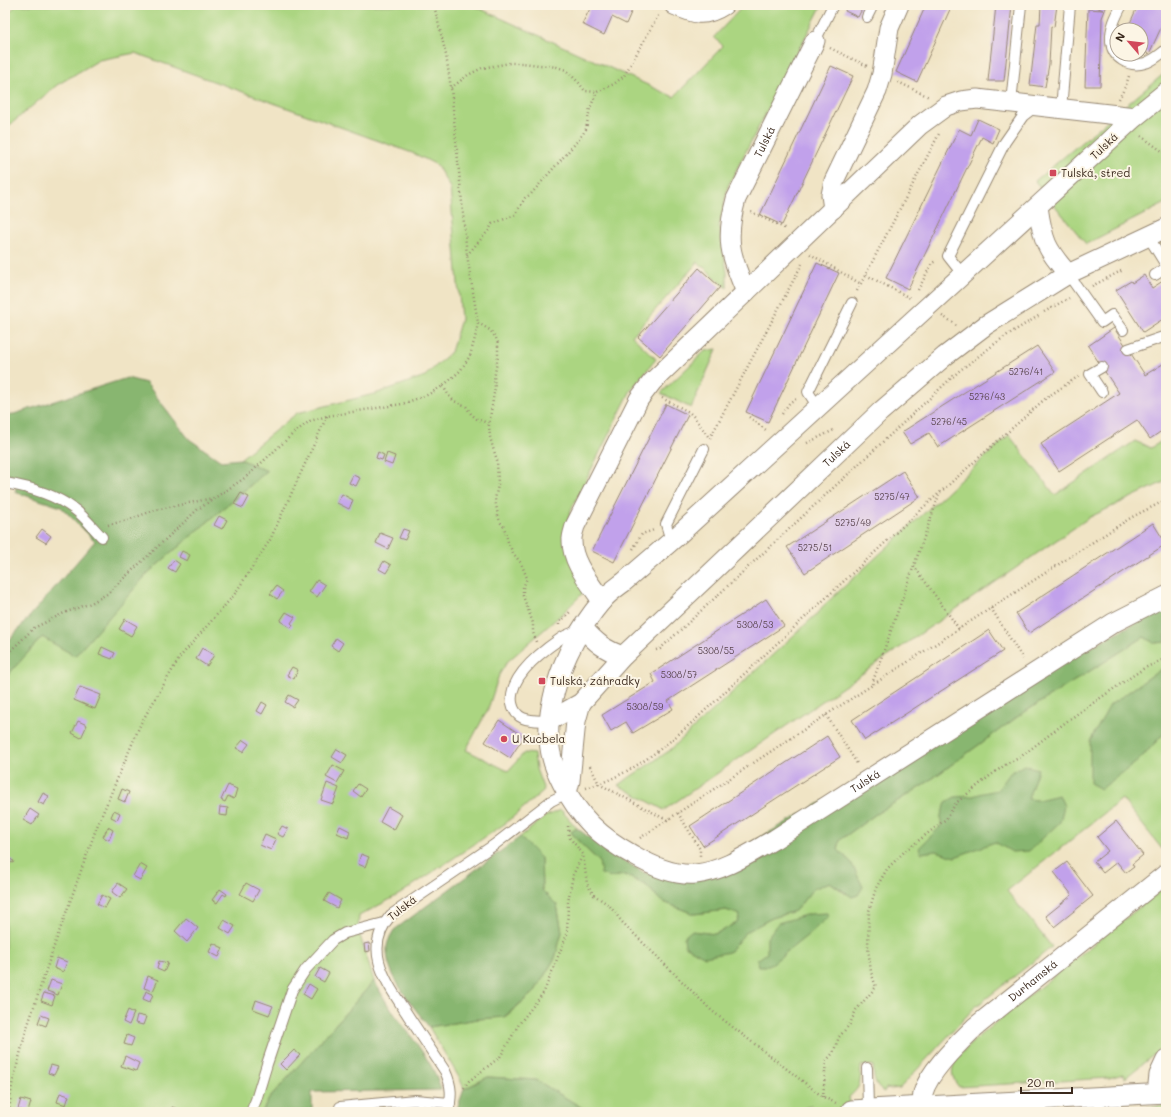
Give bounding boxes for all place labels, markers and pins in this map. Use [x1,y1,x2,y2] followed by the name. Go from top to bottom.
[1061,165,1130,180] place label: Tulská, stred
[1048,168,1058,178] marker: Tulská, stred
[550,673,640,688] place label: Tulská, záhradky
[537,676,547,686] marker: Tulská, záhradky
[512,731,566,746] place label: U Kucbela
[499,734,509,744] marker: U Kucbela

